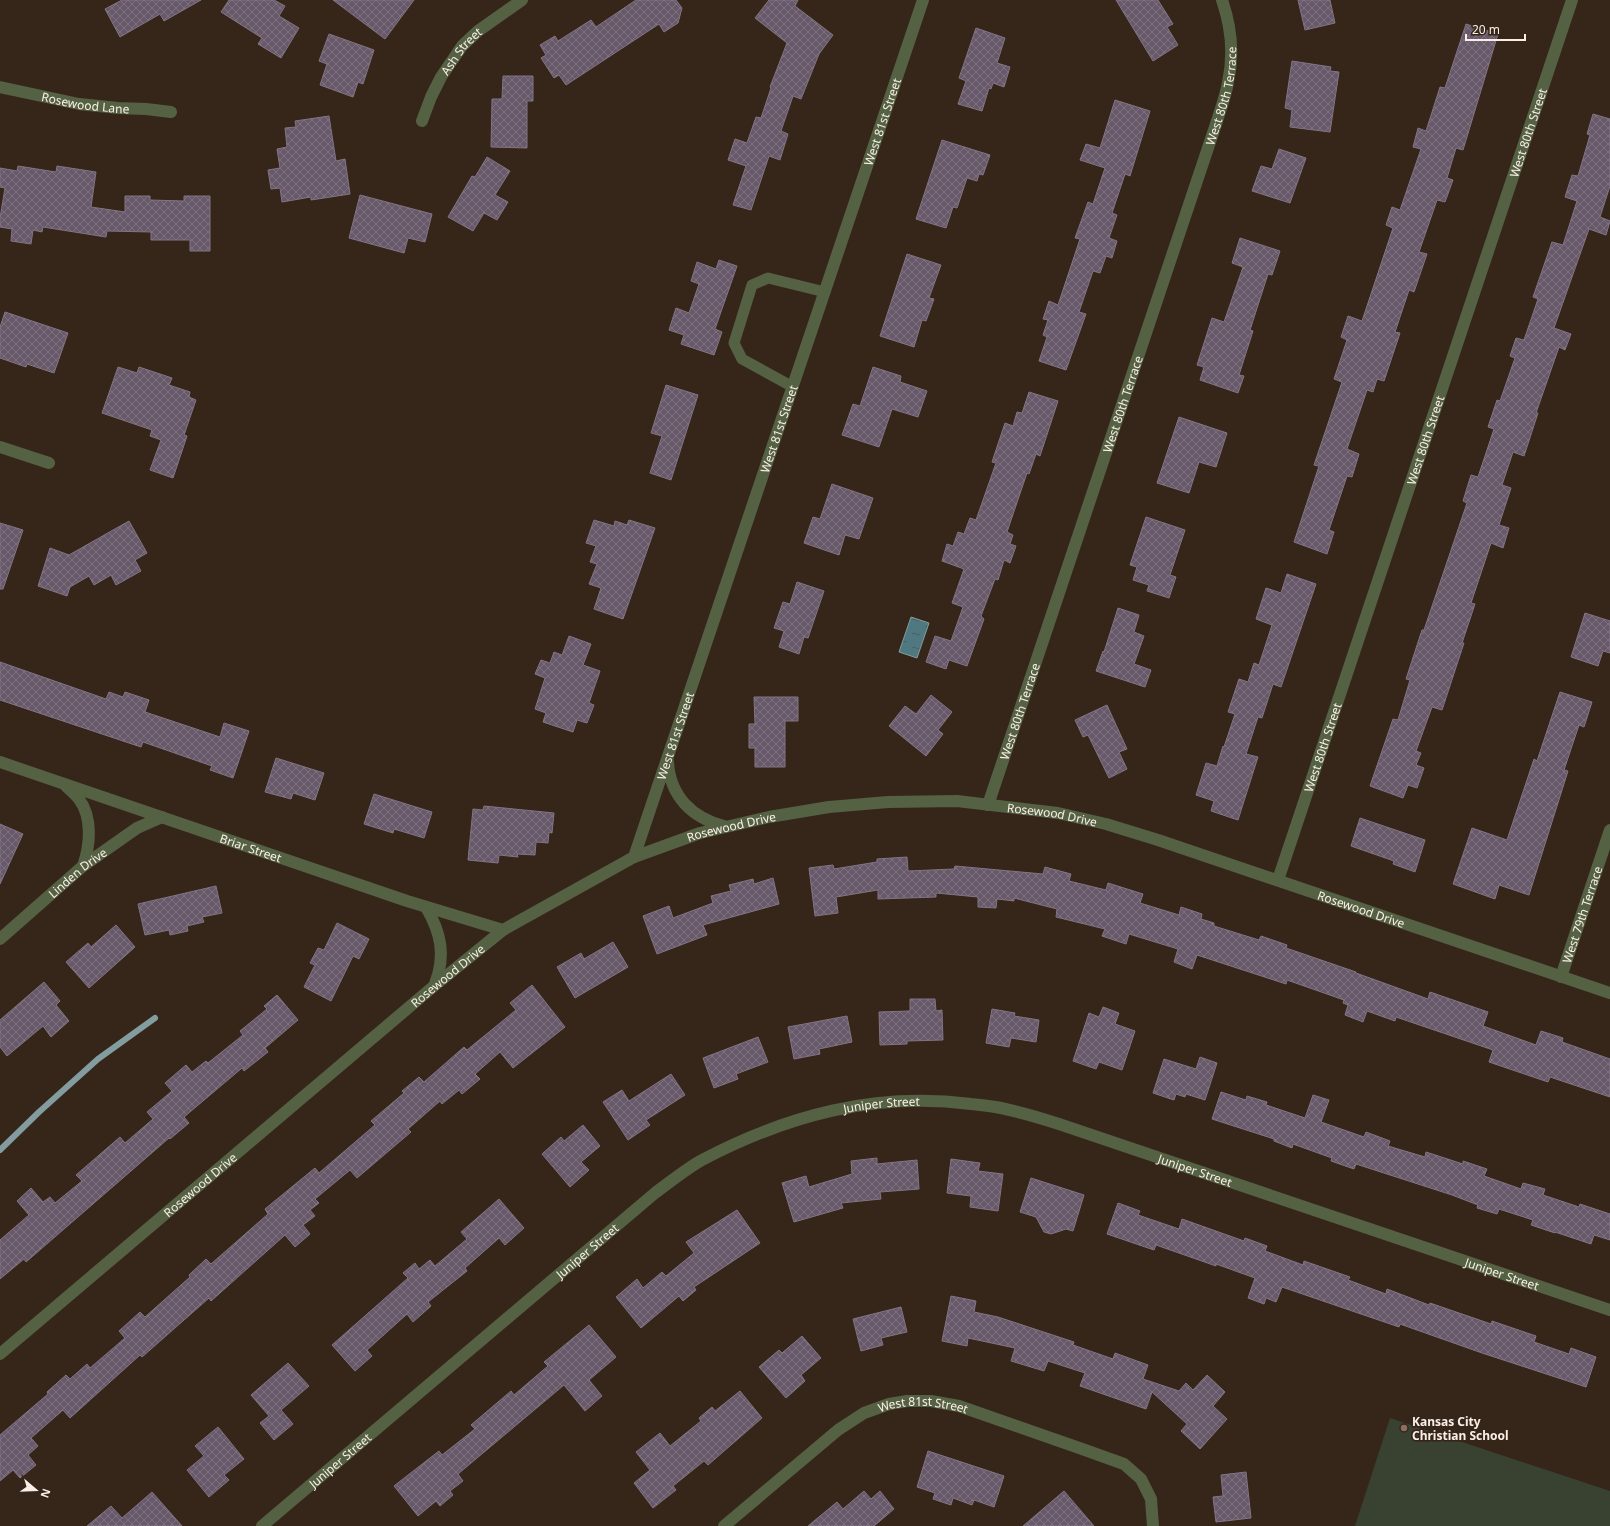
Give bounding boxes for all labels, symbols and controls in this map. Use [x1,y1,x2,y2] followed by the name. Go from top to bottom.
[1466,16,1525,42] scale bar
[1472,21,1500,38] text: 20 m
[436,22,485,78] street label: Ash Street
[1201,46,1240,147] street label: West 80th Terrace
[859,75,905,168] street label: West 81st Street
[1505,85,1551,179] street label: West 80th Street
[40,88,130,117] street label: Rosewood Lane
[1098,353,1146,455] street label: West 80th Terrace
[756,382,801,475] street label: West 81st Street
[1402,392,1448,487] street label: West 80th Street
[995,660,1044,762] street label: West 80th Terrace
[652,689,698,782] street label: West 81st Street
[1300,700,1345,794] street label: West 80th Street
[1006,799,1099,830] street label: Rosewood Drive
[684,807,777,846] street label: Rosewood Drive
[218,829,285,866] street label: Briar Street
[44,843,110,902] street label: Linden Drive
[1558,864,1606,965] street label: West 79th Terrace
[1315,886,1407,932] street label: Rosewood Drive
[407,940,488,1011] street label: Rosewood Drive
[841,1092,921,1117] street label: Juniper Street
[160,1148,240,1221] street label: Rosewood Drive
[1155,1149,1235,1191] street label: Juniper Street
[551,1219,622,1283] street label: Juniper Street
[1462,1253,1542,1294] street label: Juniper Street
[875,1392,971,1417] street label: West 81st Street
[1412,1413,1509,1444] place label: Kansas City Christian School
[1399,1423,1409,1433] marker: Kansas City Christian School
[304,1428,375,1492] street label: Juniper Street
[16,1470,56,1510] north arrow
[37,1487,54,1500] text: N

